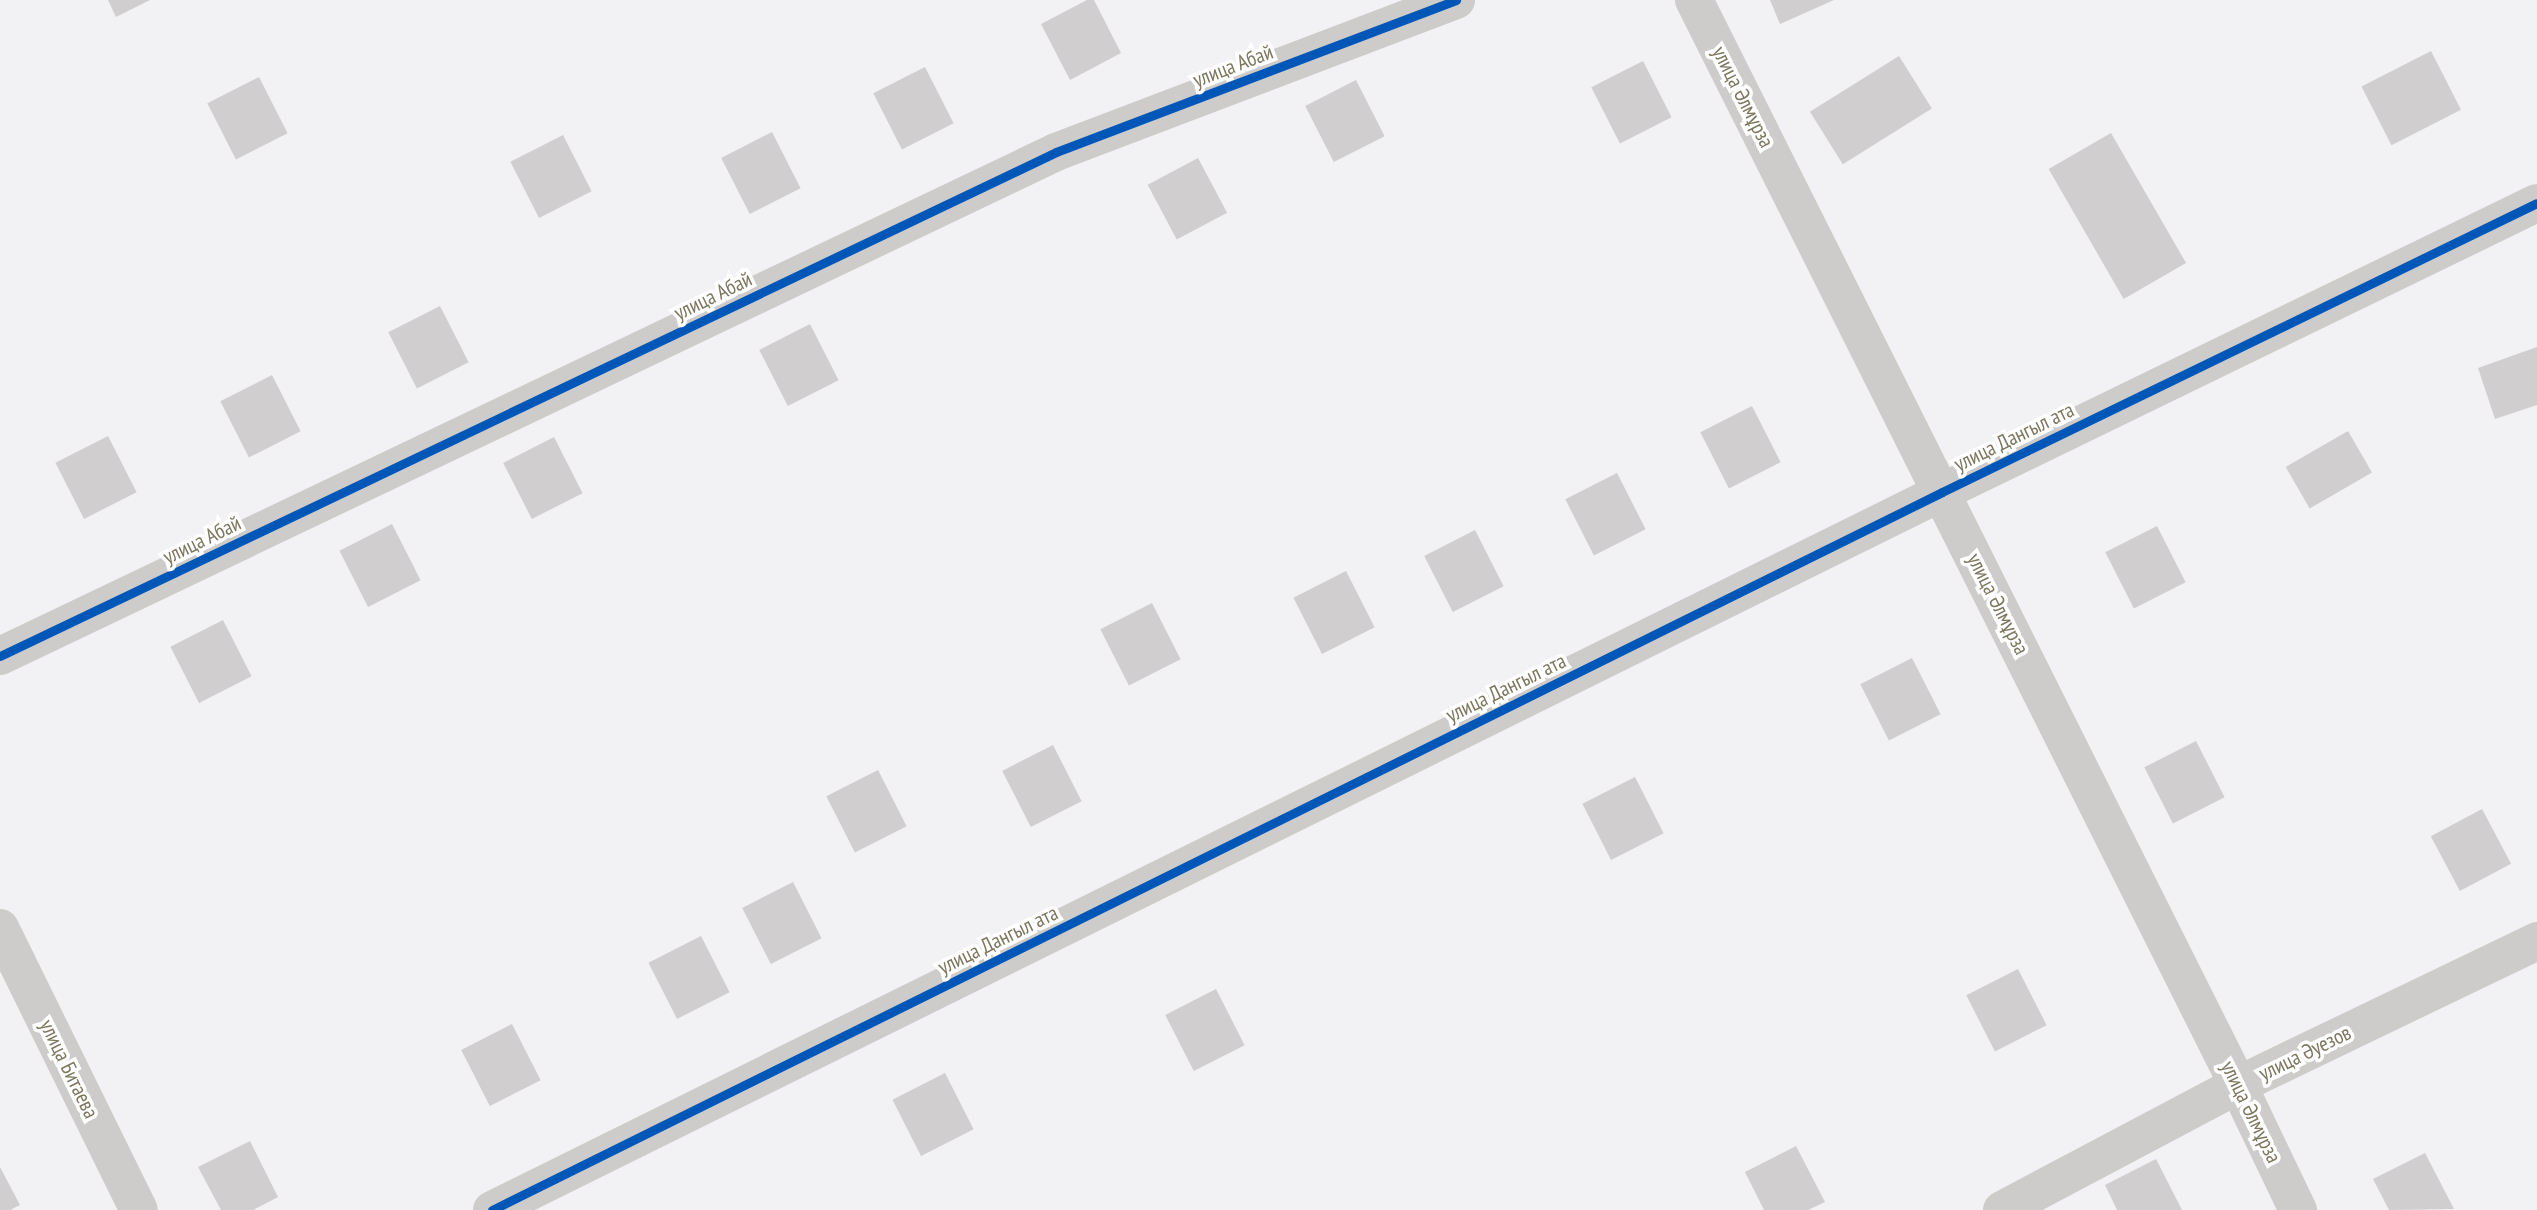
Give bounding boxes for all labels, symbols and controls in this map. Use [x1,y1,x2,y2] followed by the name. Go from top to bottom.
[1189,39,1277,93] street label: улица Абай
[1707,42,1779,152] street label: улица Әлмұрза
[670,266,756,326] street label: улица Абай
[1950,397,2078,477] street label: улица Дангыл ата
[159,510,245,570] street label: улица Абай
[1962,549,2034,659] street label: улица Әлмұрза
[1442,648,1570,728] street label: улица Дангыл ата
[934,900,1062,980] street label: улица Дангыл ата
[34,1016,104,1122] street label: улица Битаева
[2255,1020,2355,1086] street label: улица Әуезов
[2215,1057,2287,1167] street label: улица Әлмұрза

